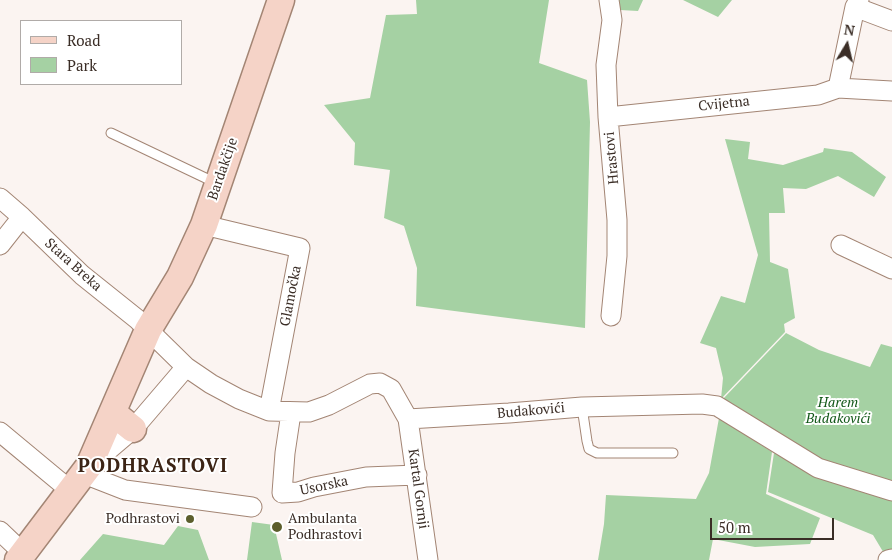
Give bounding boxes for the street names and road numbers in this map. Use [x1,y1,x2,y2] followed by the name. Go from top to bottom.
[697,93,751,115] street label: Cvijetna
[601,131,623,185] street label: Hrastovi
[205,136,241,202] street label: Bardakčije
[41,235,105,295] street label: Stara Breka
[277,264,305,328] street label: Glamočka
[496,400,566,422] street label: Budakovići
[404,448,432,530] street label: Kartal Gornji
[298,473,350,499] street label: Usorska

